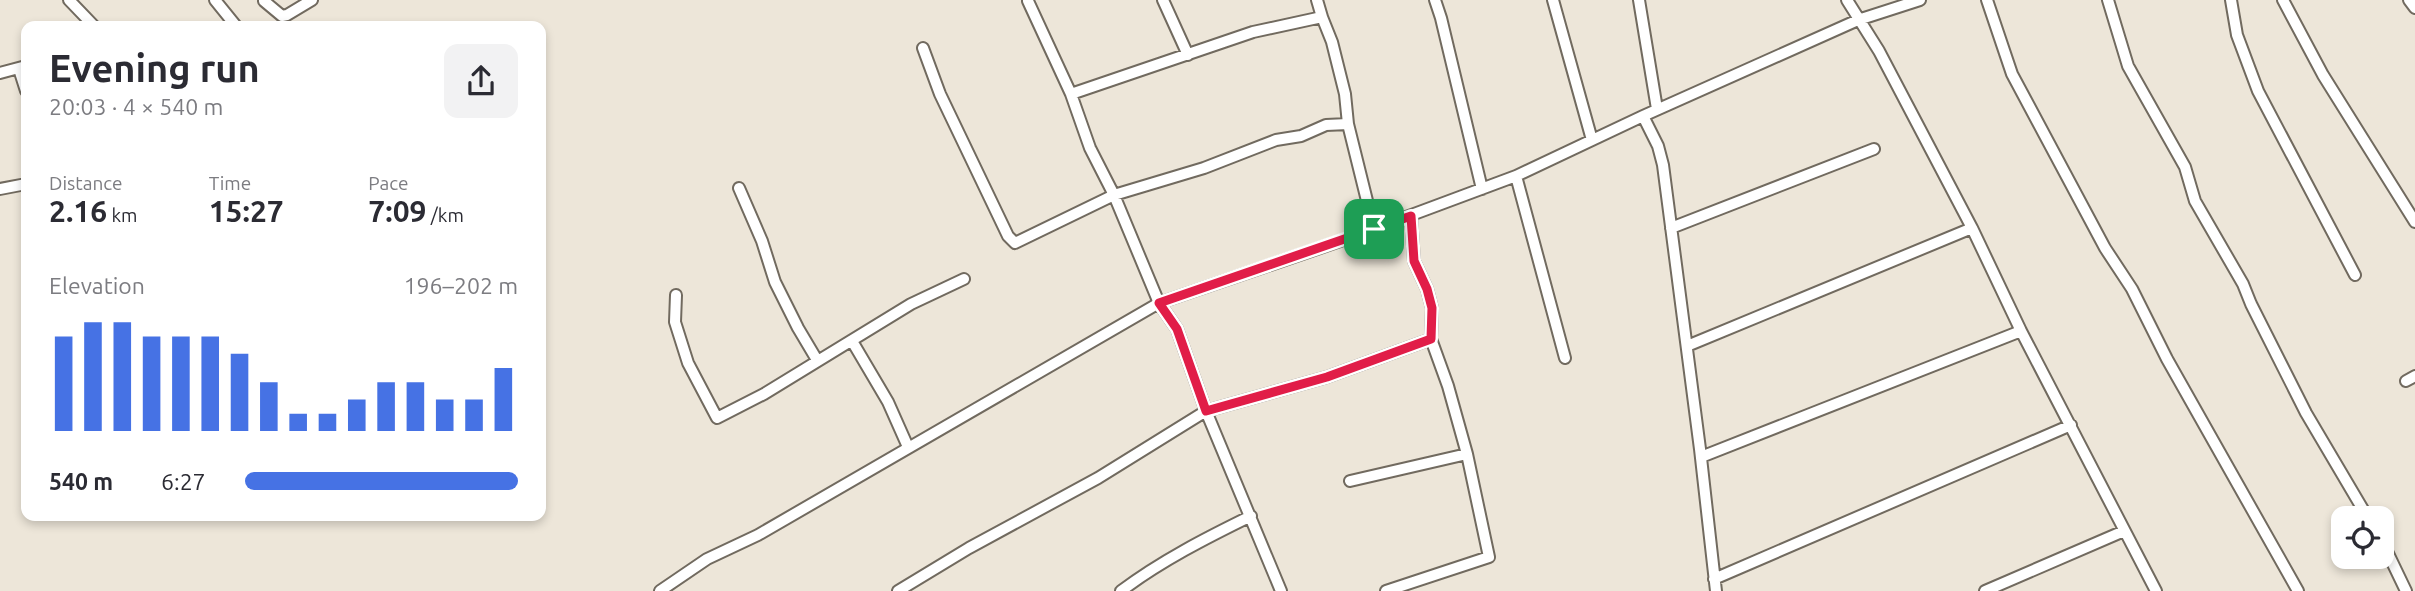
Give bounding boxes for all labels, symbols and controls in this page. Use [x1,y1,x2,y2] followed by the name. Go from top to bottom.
[444,44,518,118] button: share
[49,47,260,89] text: Evening run
[49,94,223,119] text: 20:03 · 4 × 540 m
[49,172,123,194] text: Distance
[209,172,251,194] text: Time
[368,172,409,194] text: Pace
[49,194,107,228] text: 2.16
[209,194,284,228] text: 15:27
[368,194,426,228] text: 7:09
[1344,199,1404,259] pin
[107,204,137,226] text: km
[426,204,464,226] text: /km
[1355,210,1393,248] icon: arrive
[49,273,145,298] text: Elevation
[404,273,518,298] text: 196–202 m
[49,469,113,494] text: 540 m
[161,469,206,494] text: 6:27
[2331,506,2394,569] map controls
[2331,506,2394,569] button: locate

